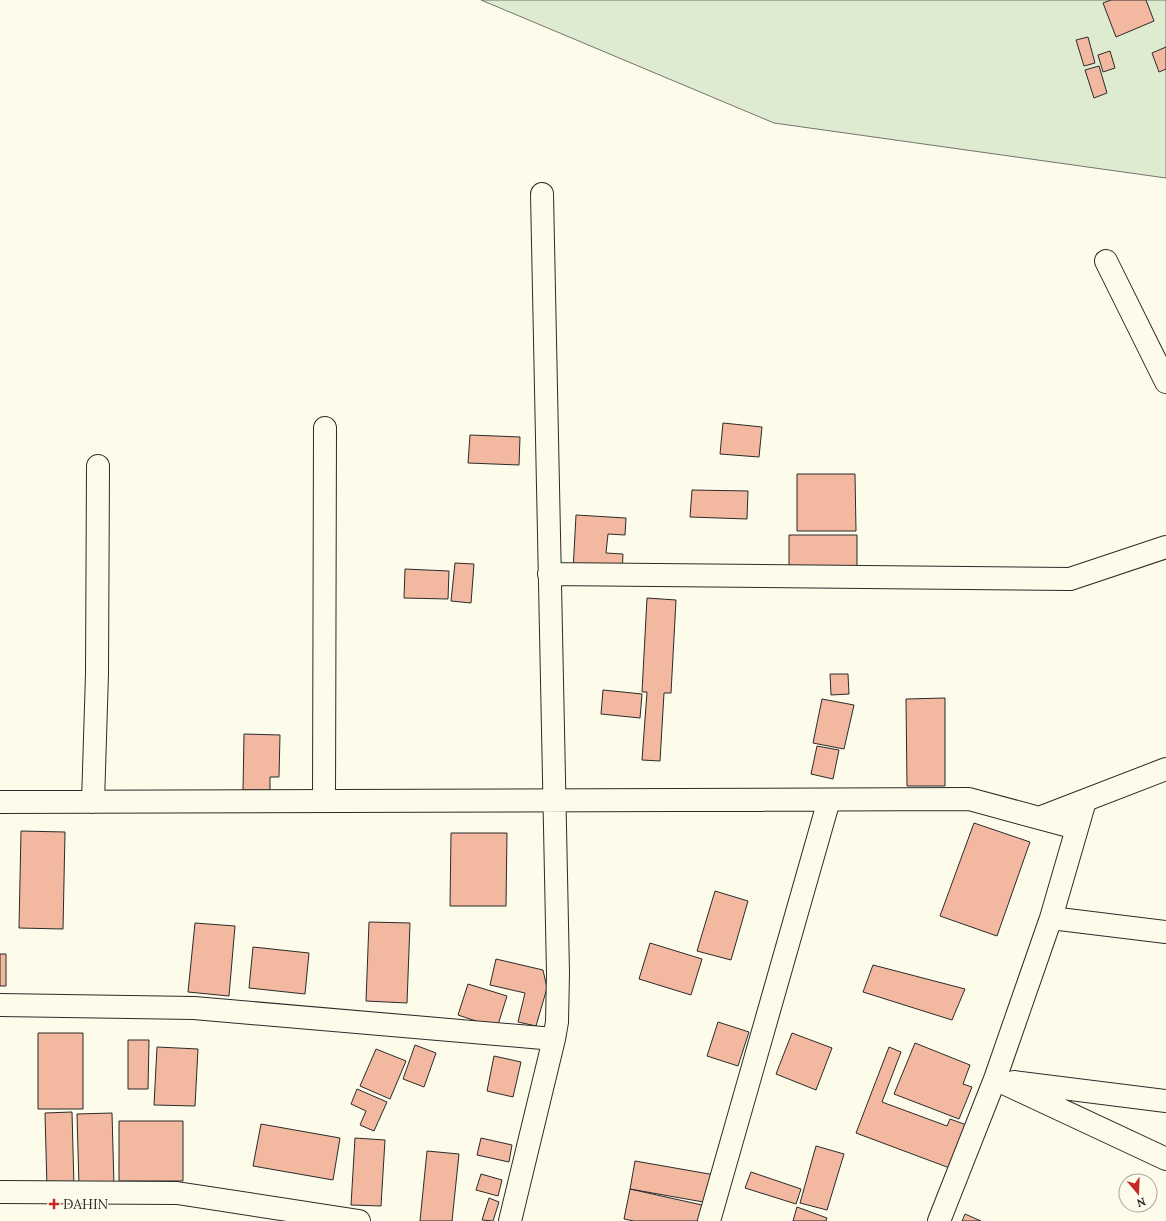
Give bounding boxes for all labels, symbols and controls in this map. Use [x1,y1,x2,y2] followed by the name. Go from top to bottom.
[1118,1173,1158,1213] north arrow
[1134,1194,1148,1211] text: N
[63,1195,109,1213] place label: DAHIN
[48,1198,60,1210] marker: DAHIN

